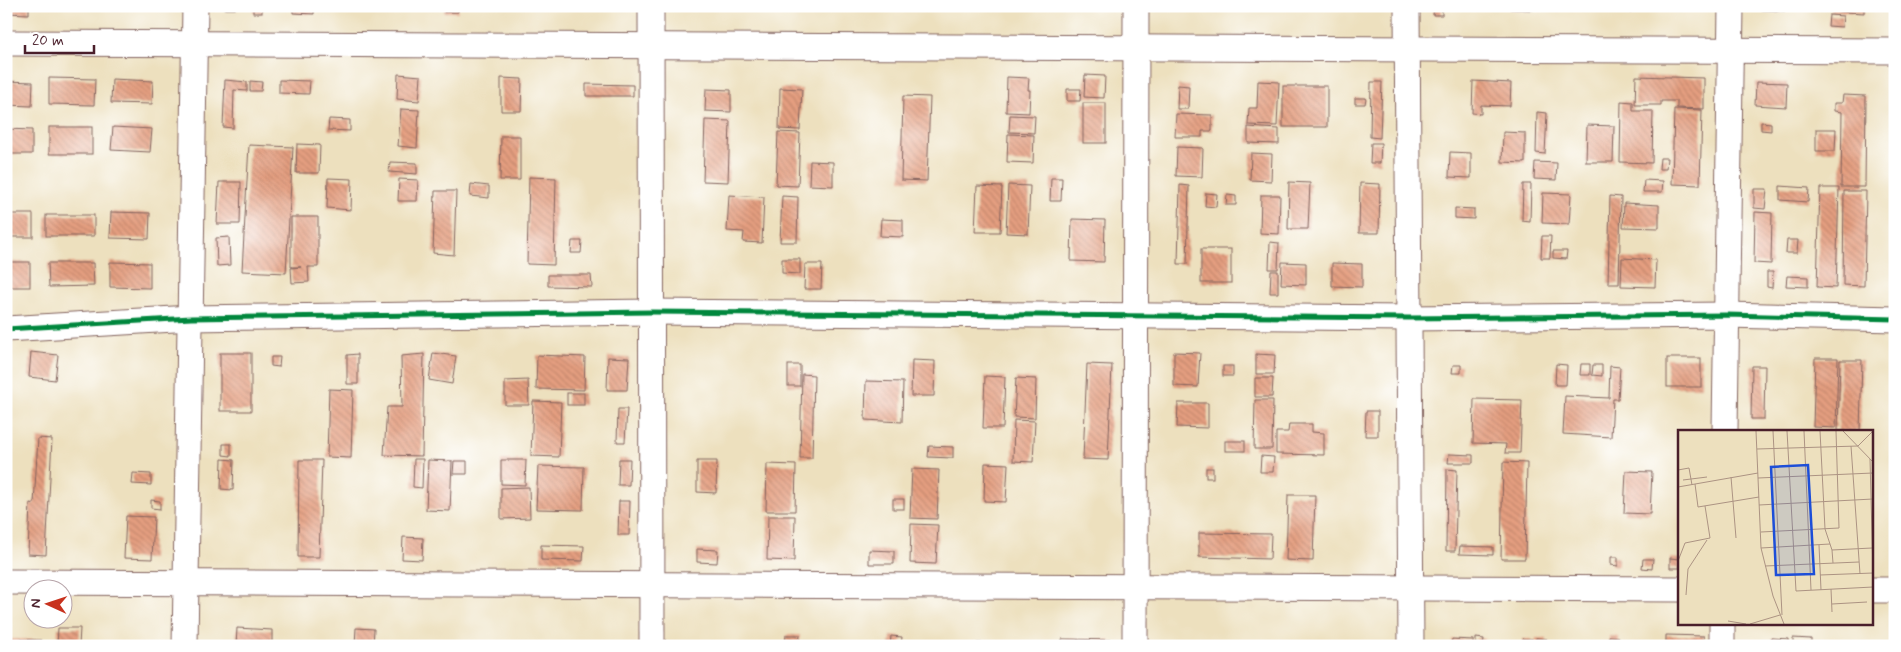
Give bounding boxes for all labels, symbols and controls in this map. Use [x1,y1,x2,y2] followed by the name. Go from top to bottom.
[25,22,94,54] scale bar
[32,31,64,51] text: 20 m
[1678,430,1874,624] inset map
[22,580,72,630] north arrow
[27,598,45,609] text: N

